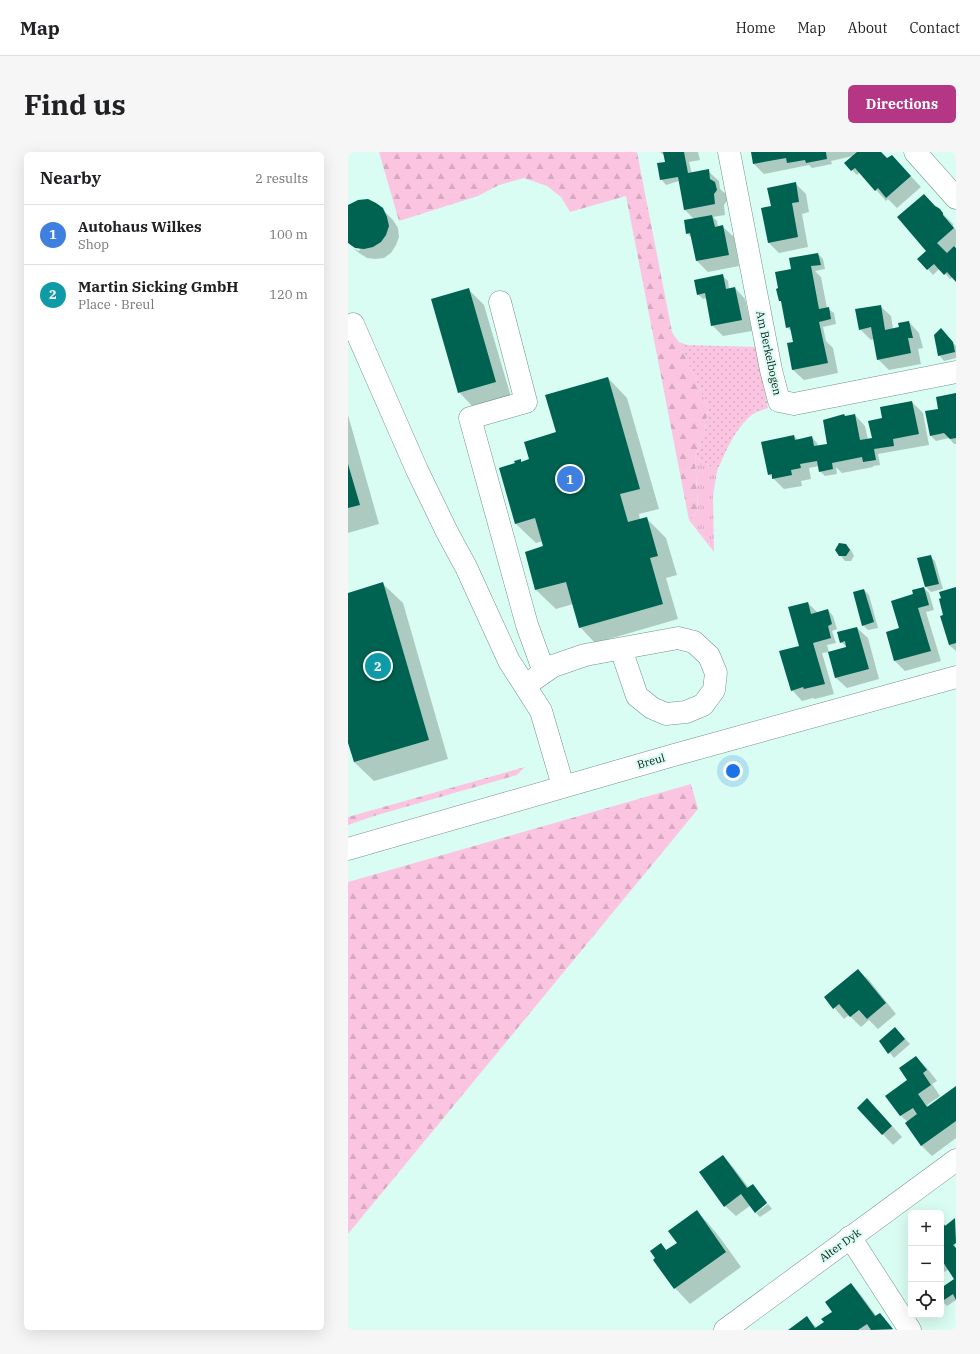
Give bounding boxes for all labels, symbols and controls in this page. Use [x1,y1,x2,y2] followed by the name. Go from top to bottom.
[20,16,60,40] text: Map
[736,19,775,37] text: Home
[797,19,826,37] text: Map
[848,19,887,37] text: About
[909,19,960,37] text: Contact
[848,85,956,123] button: Directions
[24,86,126,123] text: Find us
[40,167,101,189] text: Nearby
[255,170,308,187] text: 2 results
[78,217,202,236] text: Autohaus Wilkes
[49,226,57,243] text: 1
[269,226,308,243] text: 100 m
[78,236,109,253] text: Shop
[78,277,239,296] text: Martin Sicking GmbH
[49,286,57,303] text: 2
[269,286,308,303] text: 120 m
[78,296,154,313] text: Place · Breul
[753,310,785,396] street label: Am Berkelbogen
[557,464,583,494] pin: 1
[365,651,391,681] pin: 2
[635,750,667,772] street label: Breul
[723,761,743,781] your location
[908,1210,944,1318] map controls
[908,1210,944,1246] button: +
[816,1225,864,1265] street label: Alter Dyk
[908,1246,944,1282] button: −
[908,1282,944,1318] button: locate

